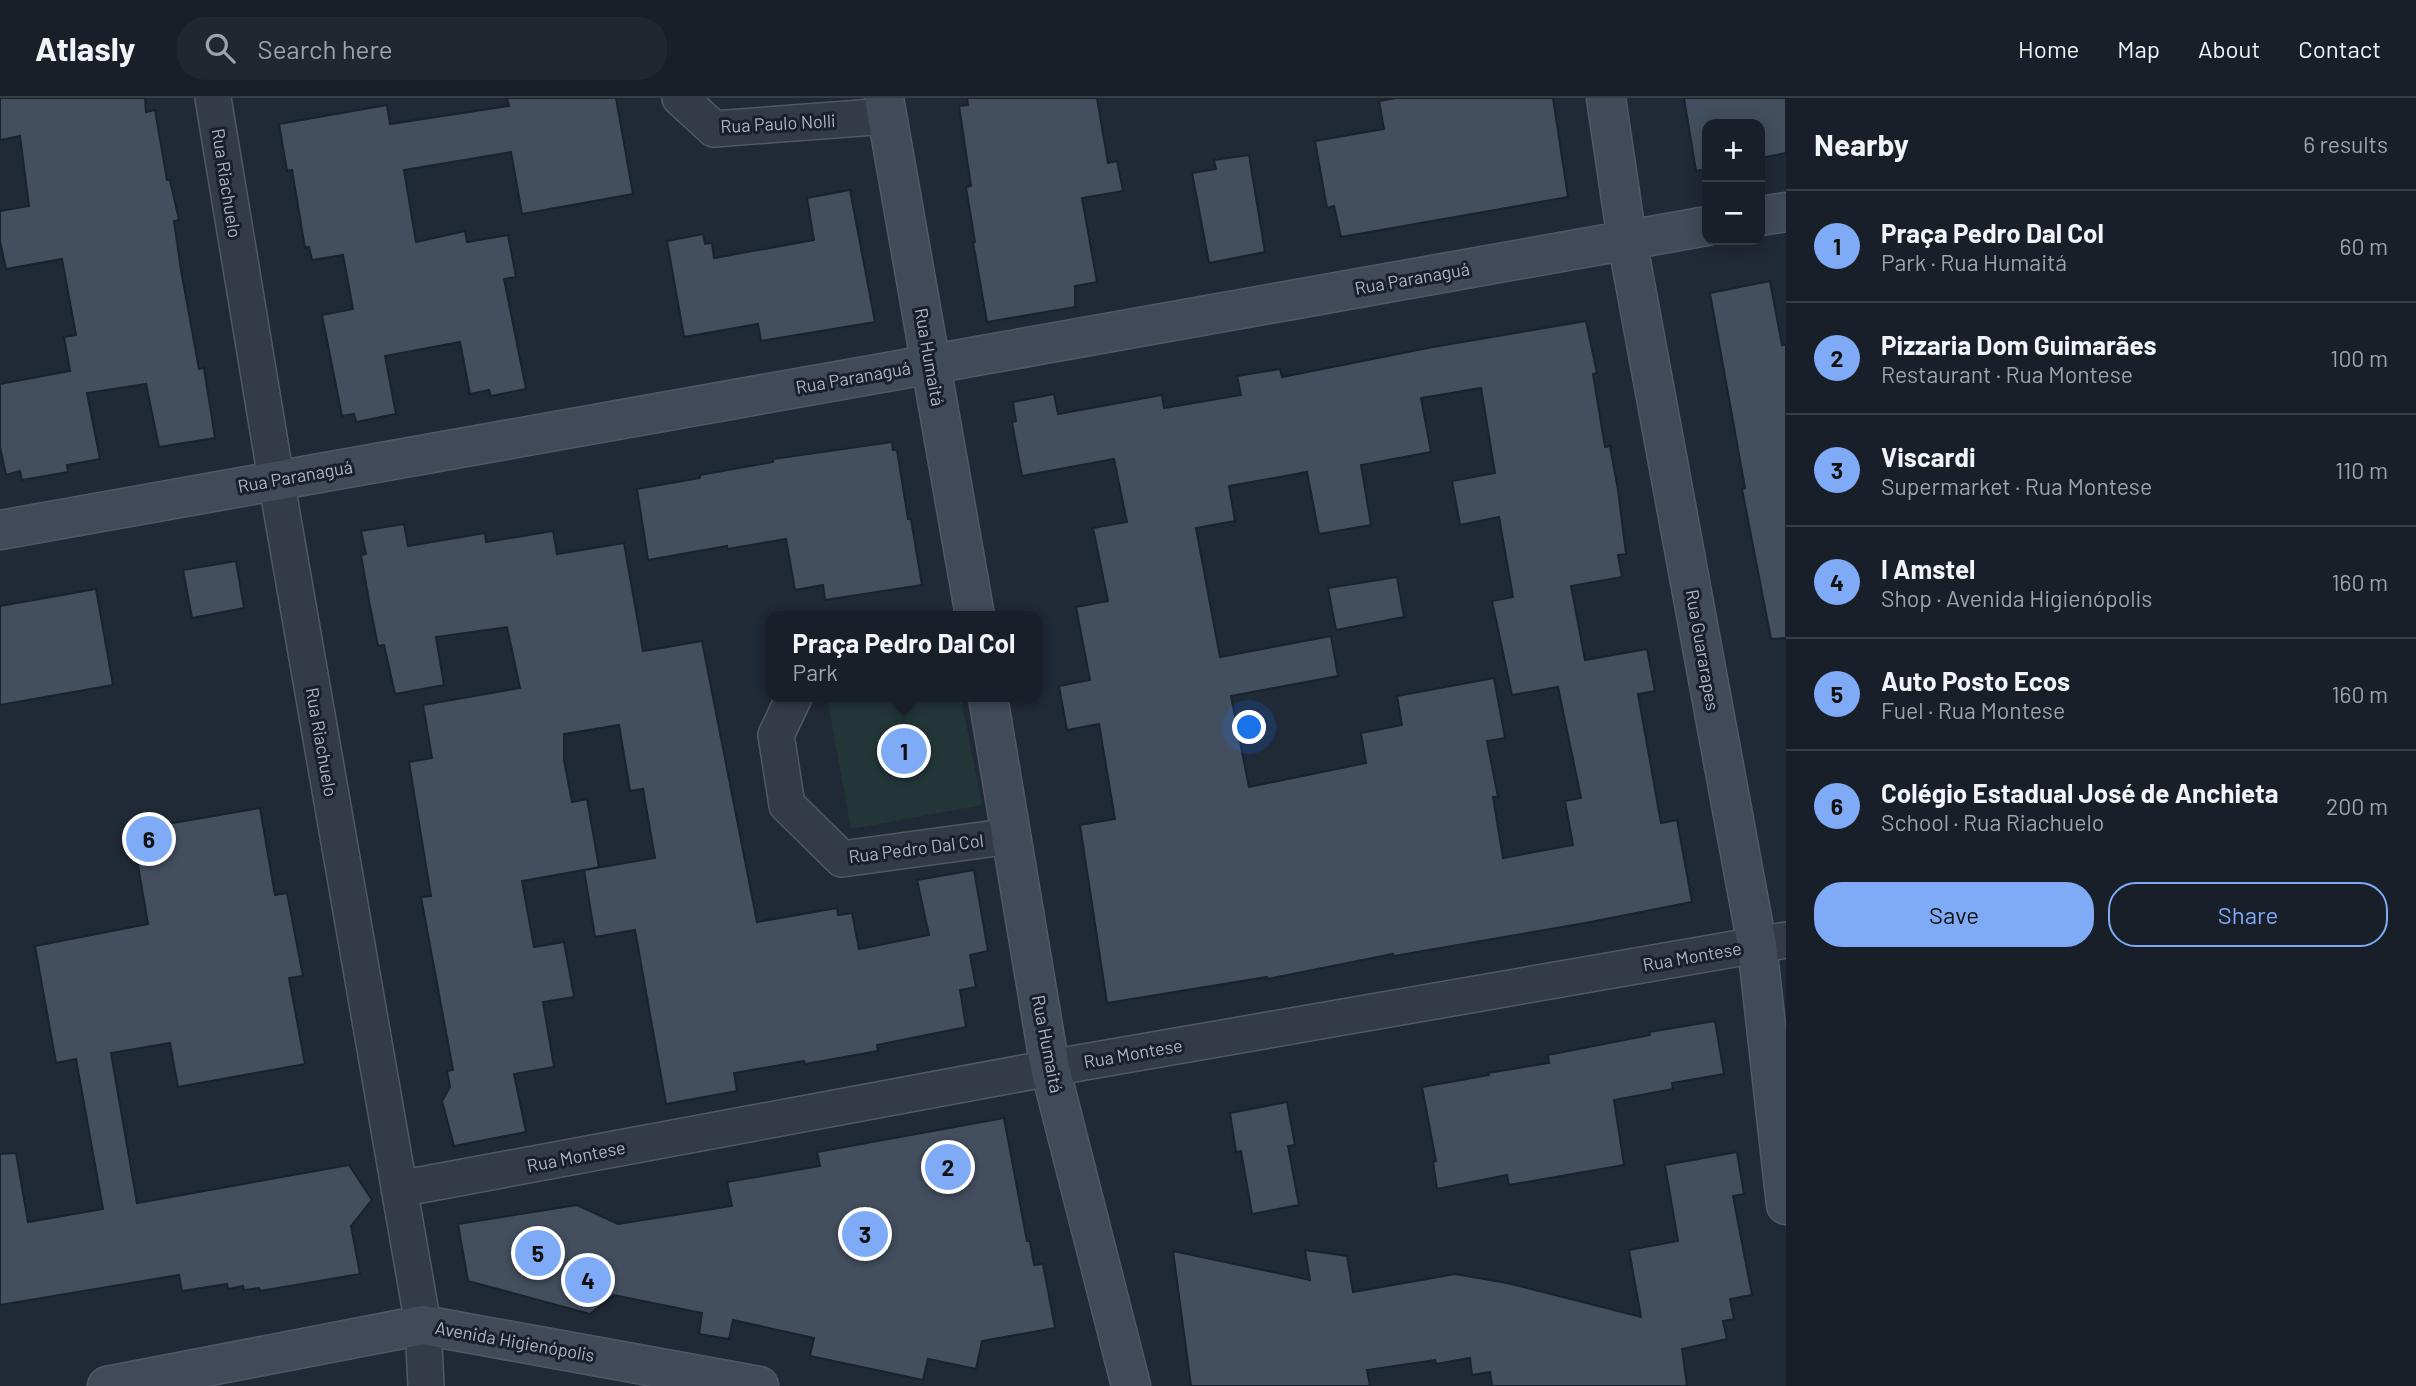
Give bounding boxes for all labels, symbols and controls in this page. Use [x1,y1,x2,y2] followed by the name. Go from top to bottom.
[177,17,667,80] search box
[35,28,135,68] text: Atlasly
[201,29,239,67] icon: search
[257,33,393,64] text: Search here
[2018,34,2079,63] text: Home
[2117,34,2160,63] text: Map
[2198,34,2260,63] text: About
[2298,34,2381,63] text: Contact
[720,109,836,137] street label: Rua Paulo Nolli
[1702,119,1765,245] map controls
[1702,119,1765,182] button: +
[1814,126,1909,162] text: Nearby
[207,127,247,239] street label: Rua Riachuelo
[2303,130,2388,158] text: 6 results
[1702,182,1765,245] button: −
[1881,217,2104,248] text: Praça Pedro Dal Col
[1833,232,1841,260] text: 1
[2340,232,2388,260] text: 60 m
[1881,248,2067,276] text: Park · Rua Humaitá
[1353,257,1471,299] street label: Rua Paranaguá
[911,306,949,408] street label: Rua Humaitá
[1881,329,2156,360] text: Pizzaria Dom Guimarães
[1831,344,1843,372] text: 2
[2330,344,2388,372] text: 100 m
[794,356,912,398] street label: Rua Paranaguá
[1881,360,2133,388] text: Restaurant · Rua Montese
[1881,441,1976,472] text: Viscardi
[236,455,354,497] street label: Rua Paranaguá
[1831,456,1843,484] text: 3
[2335,456,2388,484] text: 110 m
[1881,472,2152,500] text: Supermarket · Rua Montese
[1881,553,1975,584] text: I Amstel
[1830,568,1844,596] text: 4
[2331,568,2388,596] text: 160 m
[1881,584,2152,612] text: Shop · Avenida Higienópolis
[1682,588,1724,712] street label: Rua Guararapes
[766,611,1042,702] popup
[793,627,1015,658] text: Praça Pedro Dal Col
[793,658,838,686] text: Park
[1881,665,2070,696] text: Auto Posto Ecos
[1831,680,1843,708] text: 5
[2331,680,2388,708] text: 160 m
[302,686,342,798] street label: Rua Riachuelo
[1881,696,2065,724] text: Fuel · Rua Montese
[1232,710,1266,744] your location
[881,725,927,777] pin: 1
[1881,777,2279,808] text: Colégio Estadual José de Anchieta
[1831,792,1843,820] text: 6
[2326,792,2388,820] text: 200 m
[1881,808,2104,836] text: School · Rua Riachuelo
[126,813,172,865] pin: 6
[847,829,985,867] street label: Rua Pedro Dal Col
[1814,882,2094,947] button: Save
[2108,882,2388,947] button: Share
[1641,937,1743,975] street label: Rua Montese
[1028,993,1068,1095] street label: Rua Humaitá
[1082,1034,1184,1072] street label: Rua Montese
[525,1136,627,1176] street label: Rua Montese
[925,1141,971,1193] pin: 2
[842,1208,888,1260] pin: 3
[515,1227,561,1279] pin: 5
[565,1254,611,1306] pin: 4
[434,1316,596,1366] street label: Avenida Higienópolis

